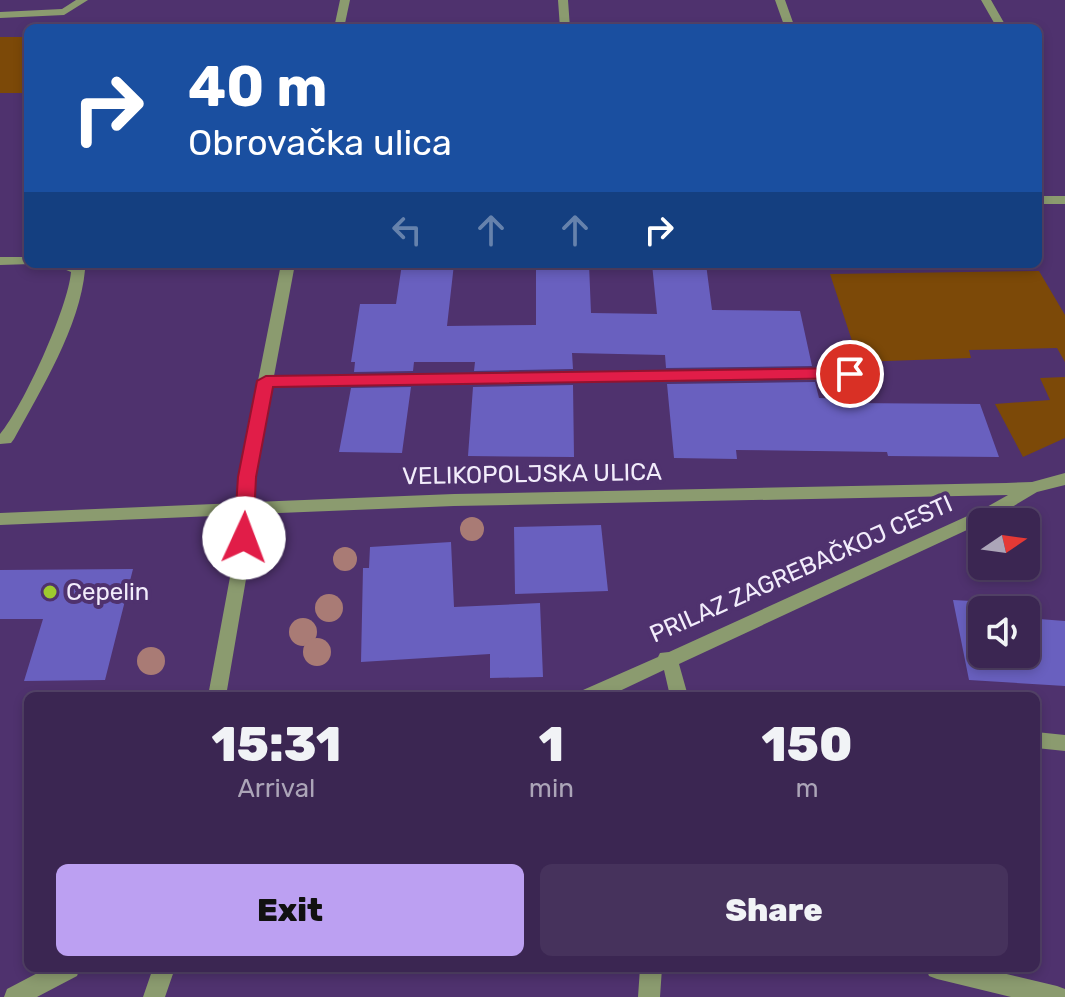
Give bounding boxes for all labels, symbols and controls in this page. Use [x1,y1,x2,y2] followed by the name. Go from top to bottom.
[188,54,328,120] text: 40 m
[56,56,160,160] icon: right
[188,121,452,164] text: Obrovačka ulica
[385,208,429,252] icon: left
[469,208,513,252] icon: ahead
[553,208,597,252] icon: ahead
[637,208,681,252] icon: right
[816,340,884,408] pin
[828,352,872,396] icon: arrive
[402,458,662,490] street label: VELIKOPOLJSKA ULICA
[645,489,957,649] street label: PRILAZ ZAGREBAČKOJ CESTI
[202,496,286,580] position arrow
[968,508,1040,580] north arrow
[968,508,1040,668] map controls
[66,578,149,606] place label: Cepelin
[41,583,59,601] marker: Cepelin
[968,596,1040,668] button: sound
[212,716,341,773] text: 15:31
[539,716,564,773] text: 1
[762,716,852,773] text: 150
[237,773,315,804] text: Arrival
[529,773,574,804] text: min
[795,773,819,804] text: m
[56,864,524,956] button: Exit
[540,864,1008,956] button: Share

